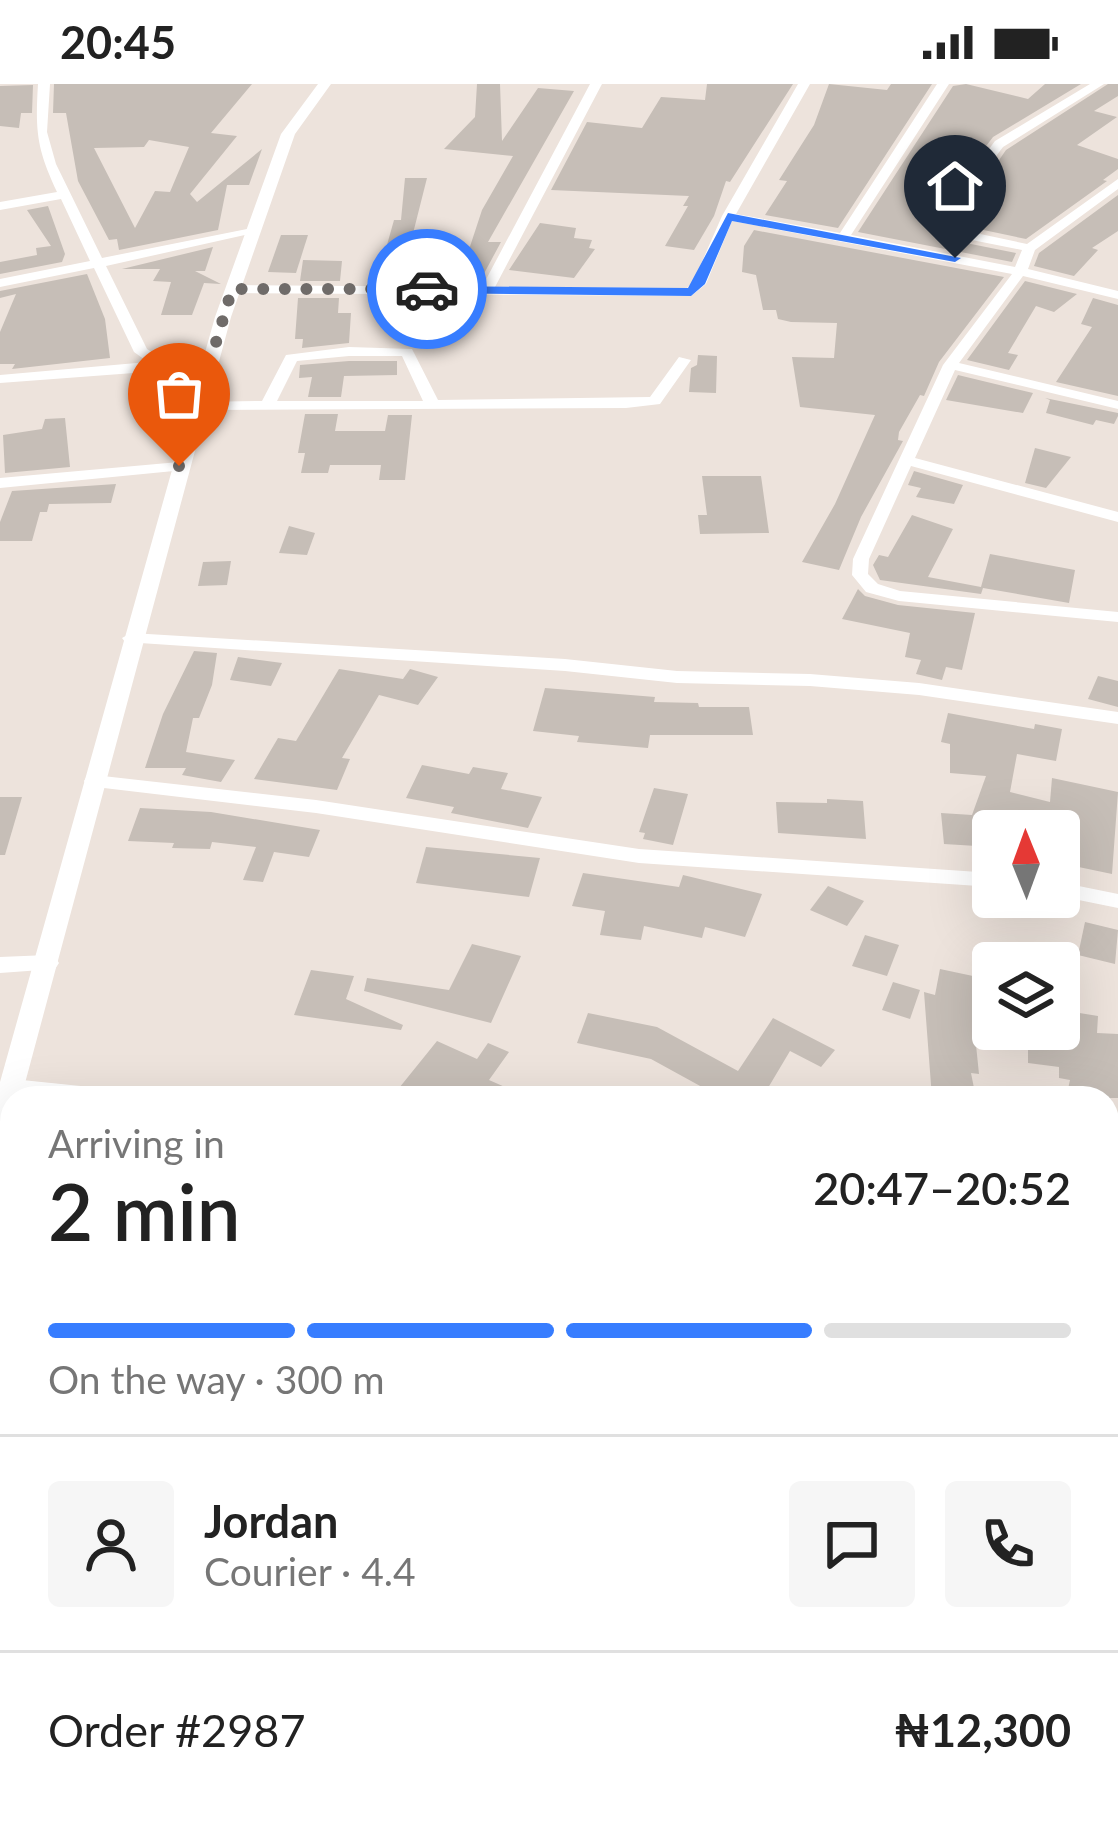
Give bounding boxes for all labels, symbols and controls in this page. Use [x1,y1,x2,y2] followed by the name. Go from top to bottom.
[60,15,176,69] text: 20:45
[904,135,1006,258] pin
[922,153,988,219] icon: home
[367,229,487,349] courier
[394,256,460,322] icon: car
[128,343,230,466] pin
[146,361,212,427] icon: bag
[972,810,1080,918] north arrow
[972,810,1080,1050] map controls
[972,942,1080,1050] button: layers
[48,1120,225,1166] text: Arriving in
[813,1161,1071,1215] text: 20:47–20:52
[48,1164,241,1258] text: 2 min
[48,1356,385,1402] text: On the way · 300 m
[48,1481,174,1607] button: person
[789,1481,915,1607] button: chat
[945,1481,1071,1607] button: phone
[204,1494,338,1548] text: Jordan
[204,1548,416,1594] text: Courier · 4.4
[48,1703,306,1757] text: Order #2987
[894,1703,1071,1757] text: ₦12,300

